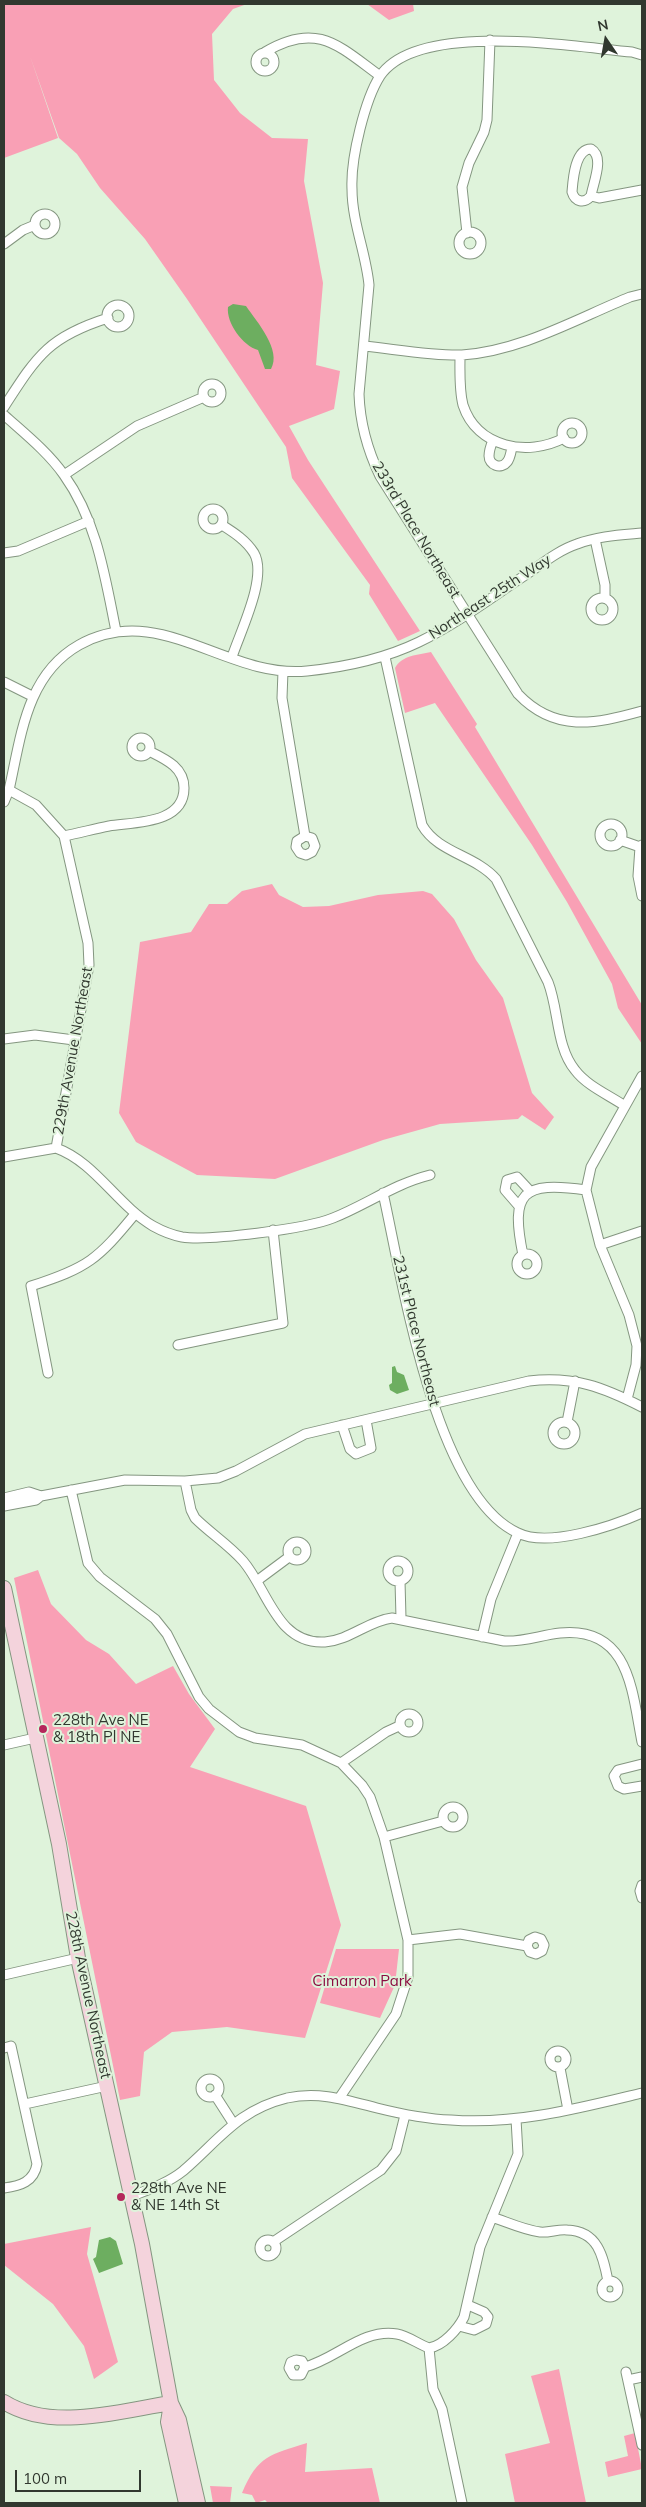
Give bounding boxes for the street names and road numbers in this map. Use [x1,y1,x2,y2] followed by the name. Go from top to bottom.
[368,458,464,602] street label: 233rd Place Northeast
[426,551,554,643] street label: Northeast 25th Way
[49,965,97,1137] street label: 229th Avenue Northeast
[389,1254,443,1408] street label: 231st Place Northeast
[61,1910,115,2080] street label: 228th Avenue Northeast

